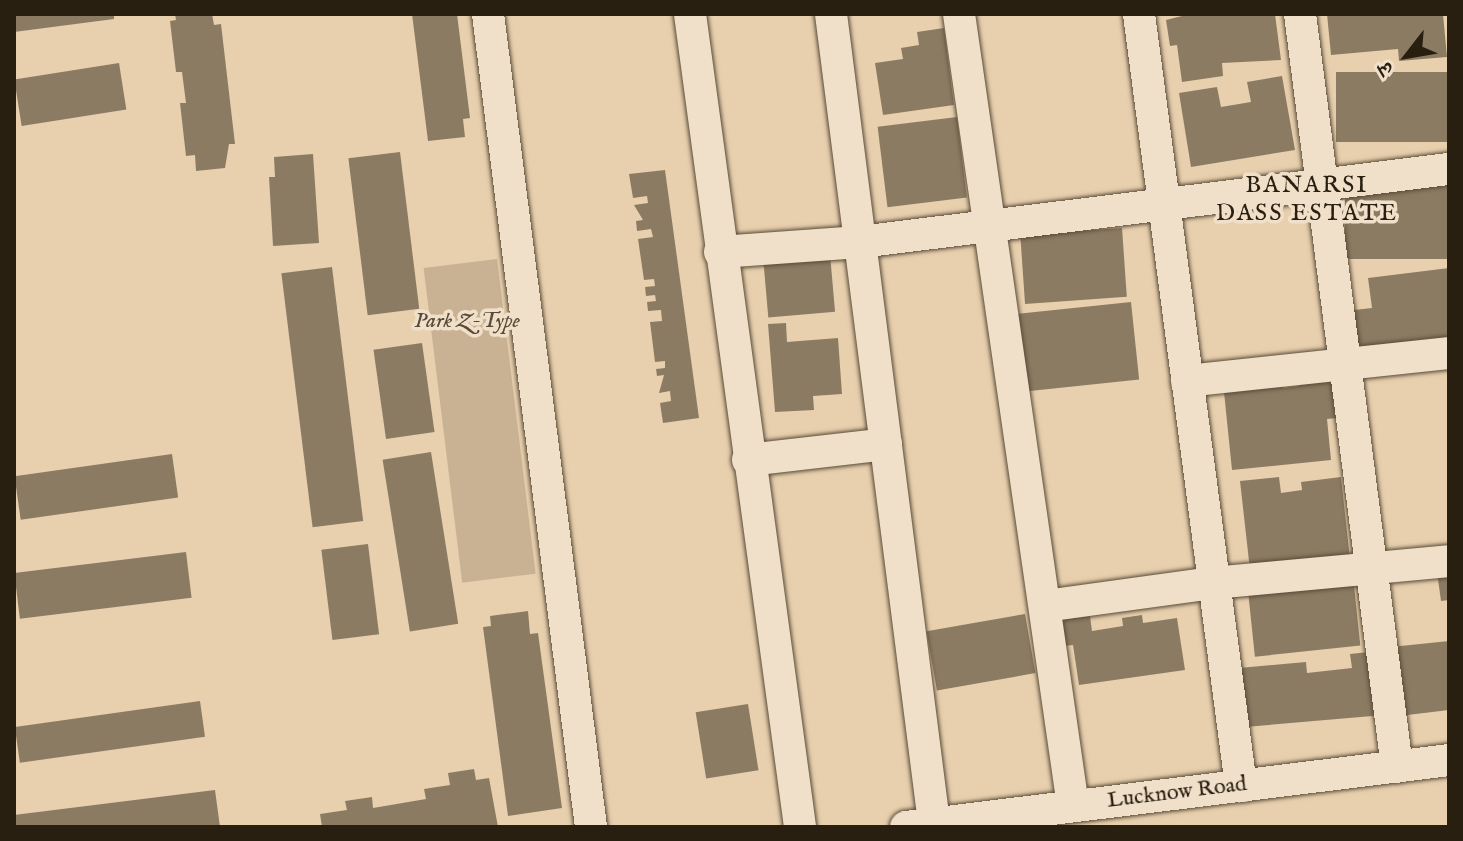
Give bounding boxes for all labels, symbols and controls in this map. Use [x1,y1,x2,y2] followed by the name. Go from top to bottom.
[1367,16,1447,96] north arrow
[1372,56,1401,80] text: उ
[1216,172,1398,228] district label: BANARSI DASS ESTATE
[414,309,520,335] park label: Park Z-Type
[1106,771,1248,815] street label: Lucknow Road

